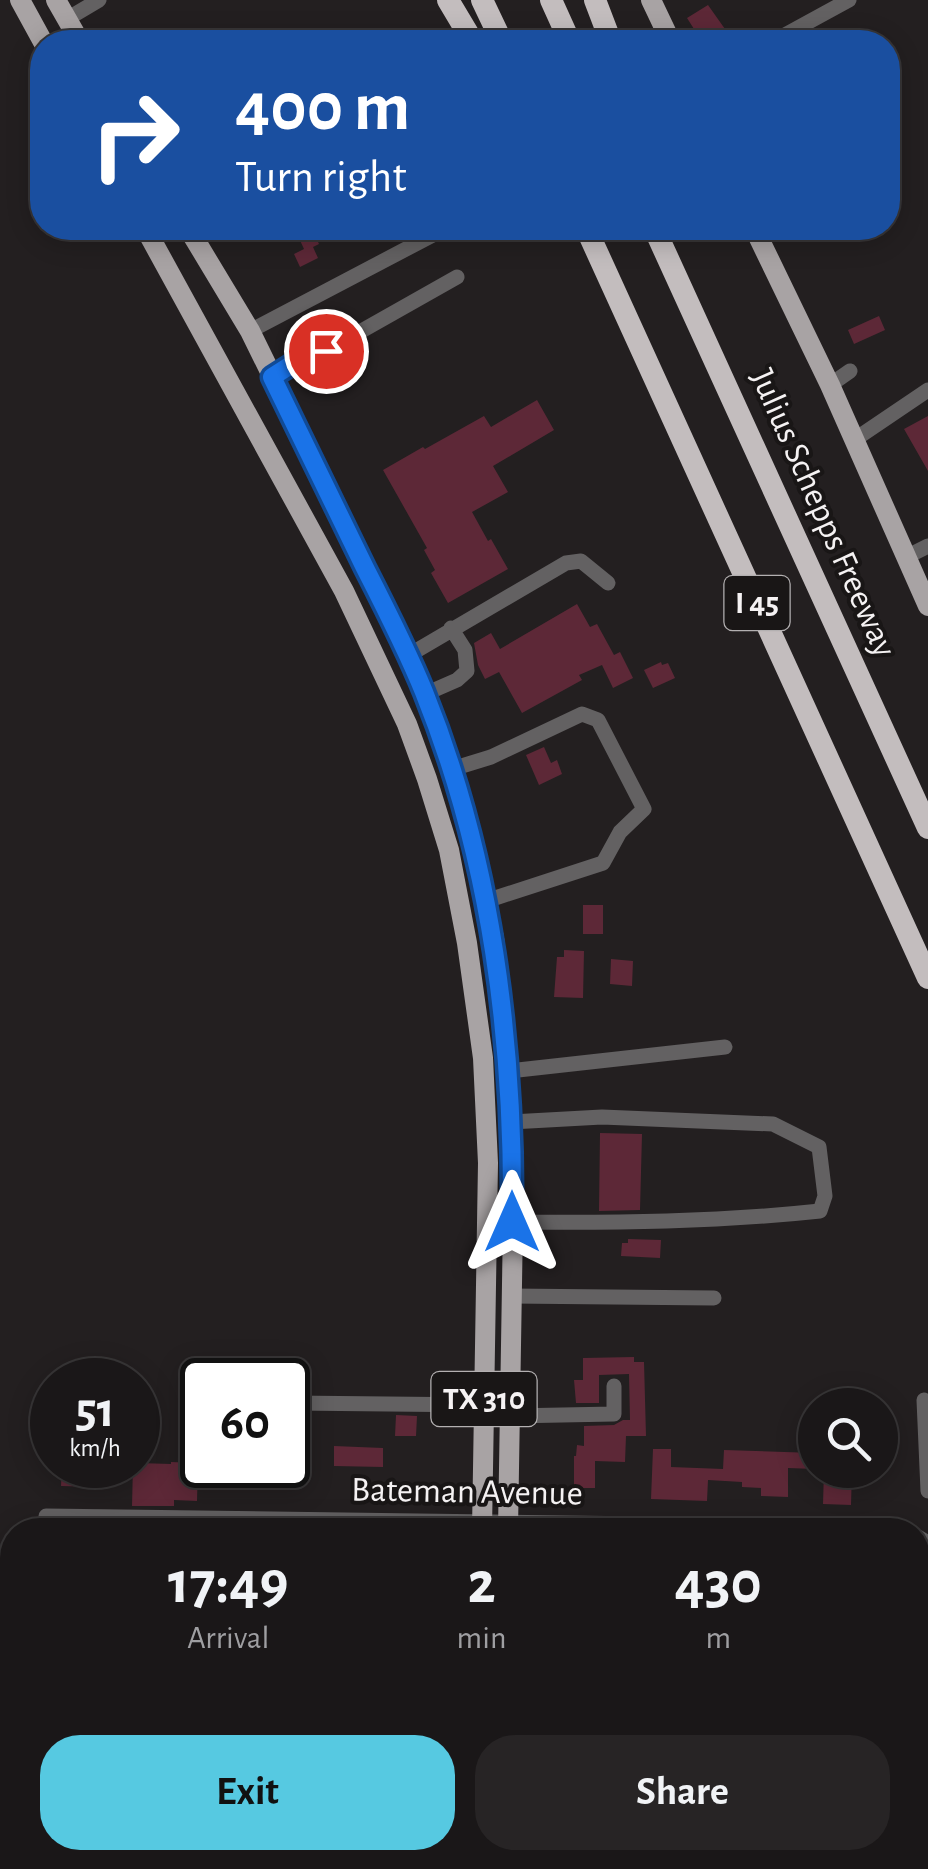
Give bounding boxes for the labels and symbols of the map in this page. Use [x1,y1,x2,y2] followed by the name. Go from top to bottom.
[284,309,369,394] pin
[744,364,902,662] street label: Julius Schepps Freeway
[724,576,790,630] road number: I 45
[460,1170,564,1274] position arrow
[180,1358,310,1488] speed limit sign: 60
[432,1372,536,1426] road number: TX 310
[351,1472,583,1512] street label: Bateman Avenue

